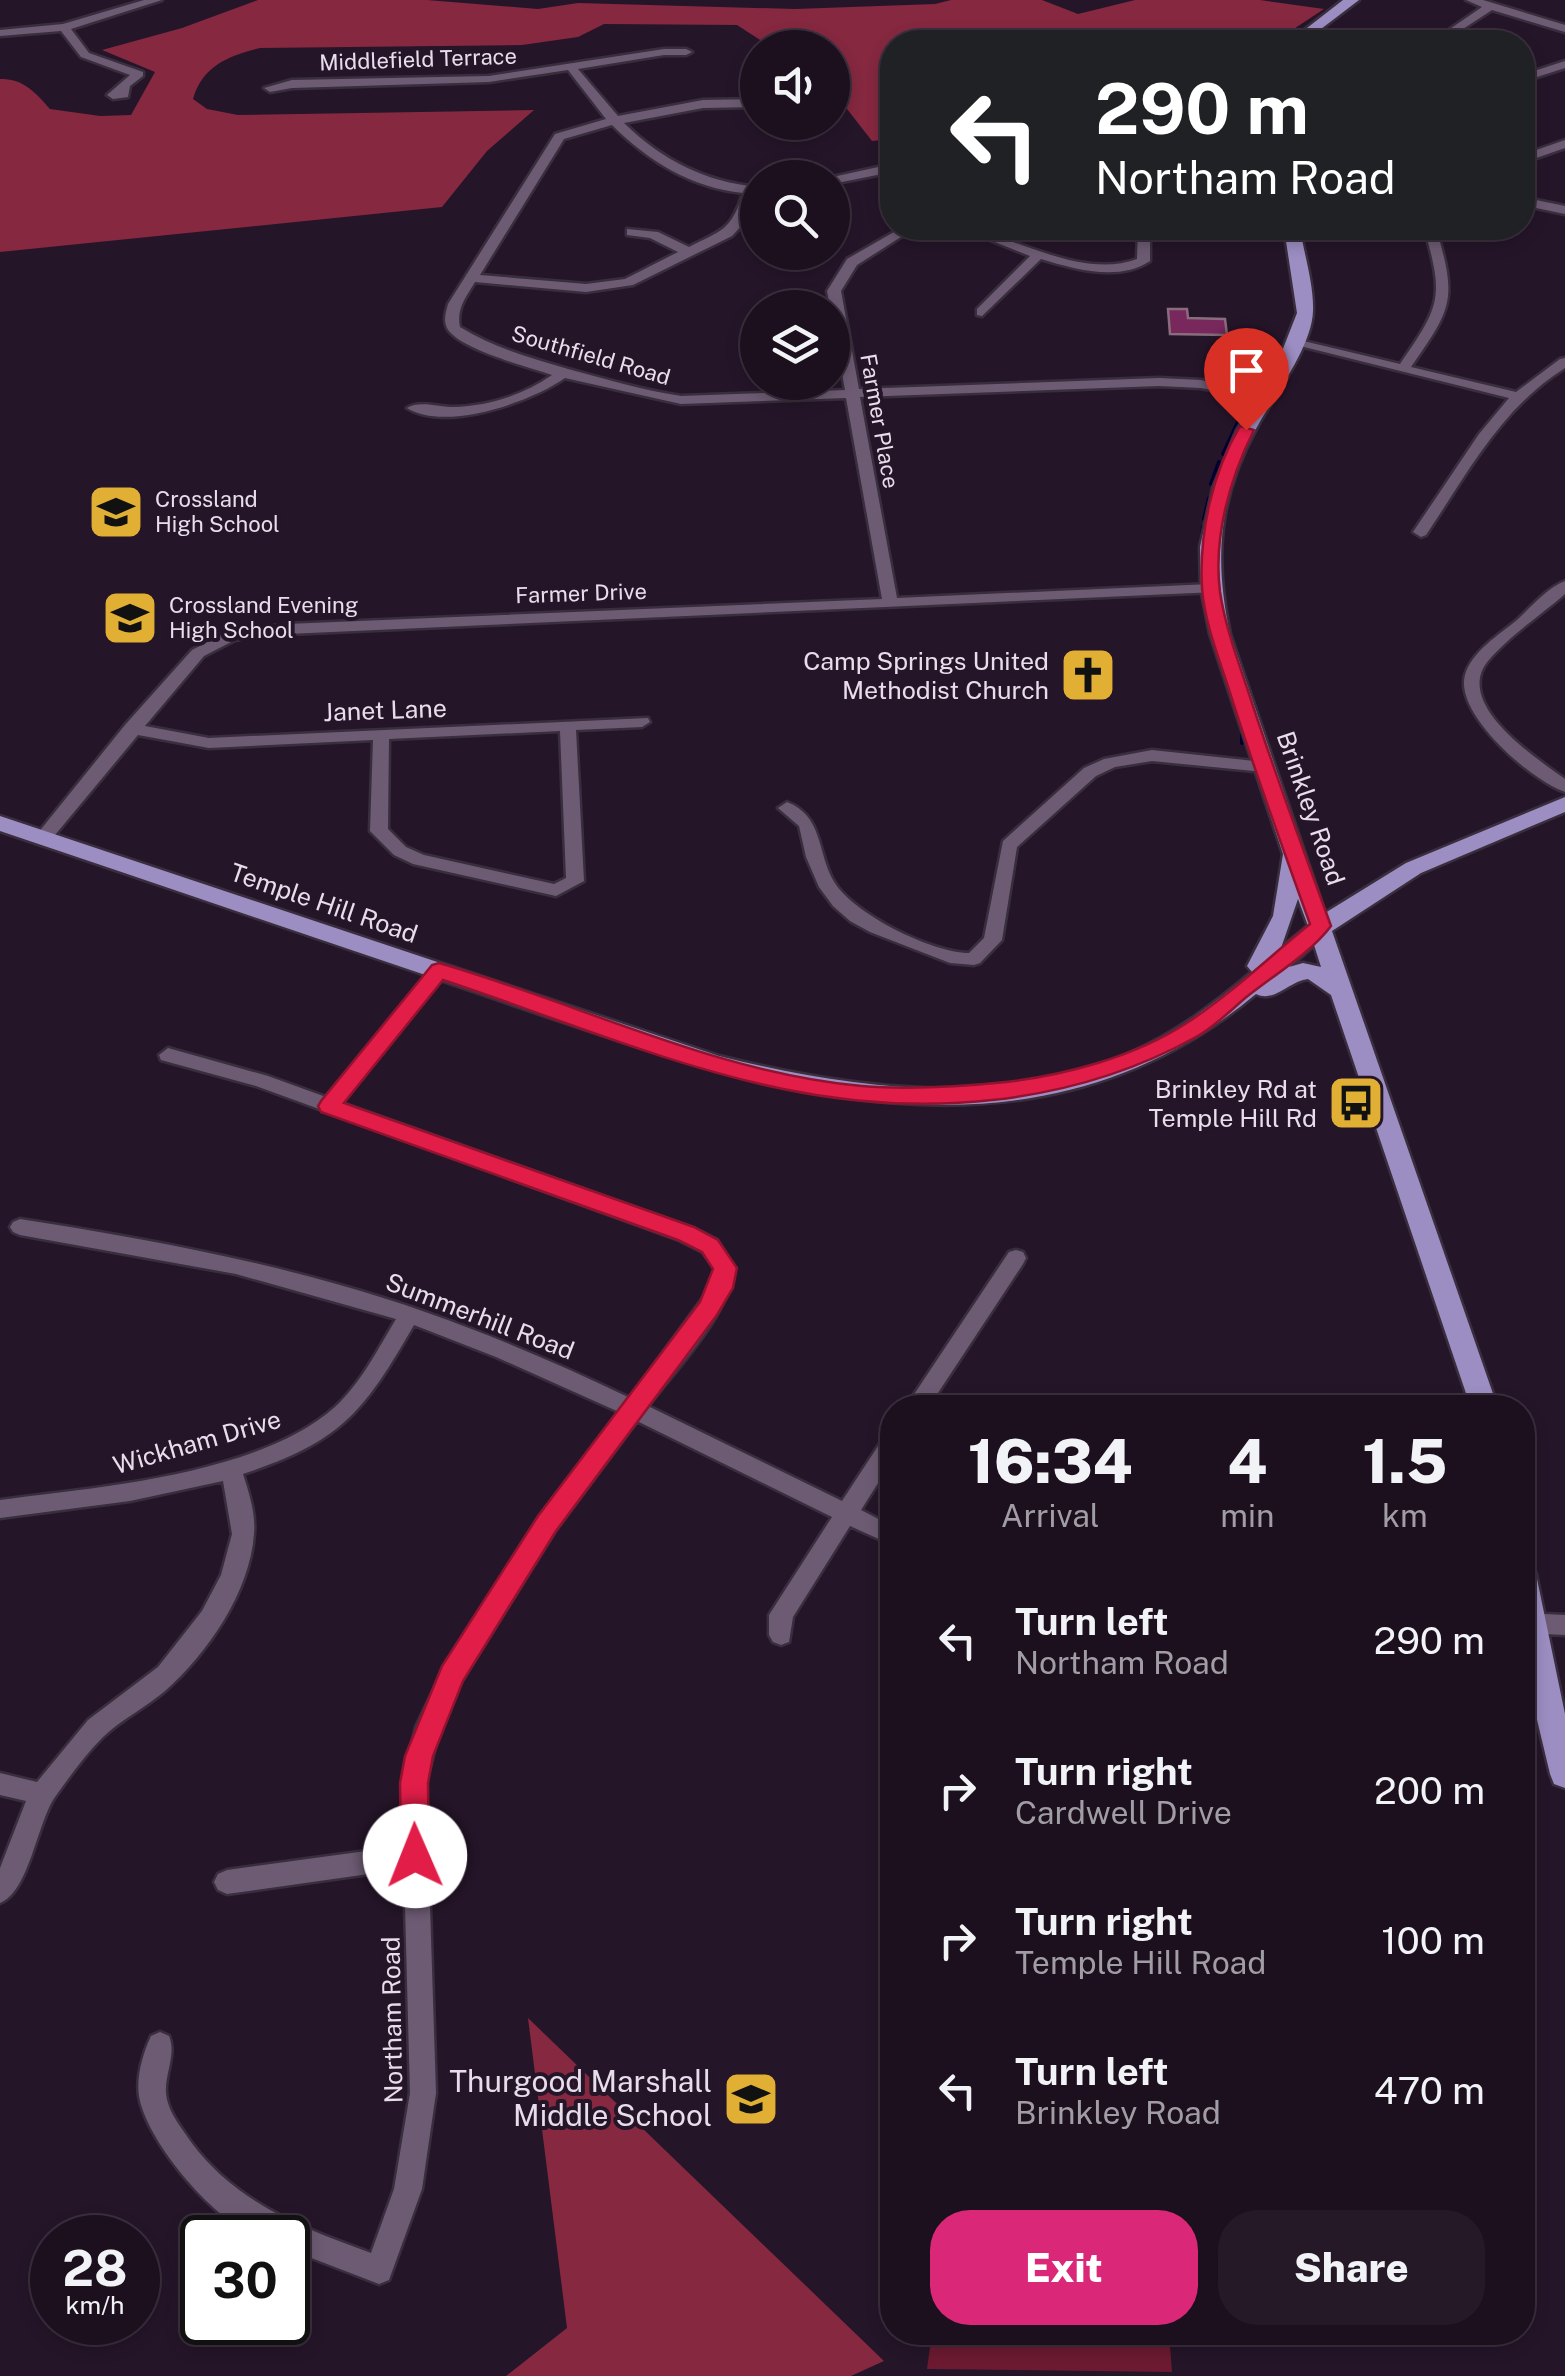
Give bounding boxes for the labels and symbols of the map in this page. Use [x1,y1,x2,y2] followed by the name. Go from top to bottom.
[319,43,517,75] street label: Middlefield Terrace
[509,320,673,390] street label: Southfield Road
[1204,328,1289,431] pin
[855,352,905,490] street label: Farmer Place
[86,482,146,542] school or university icon: Crossland High School
[155,486,280,537] place label: Crossland High School
[515,578,647,608] street label: Farmer Drive
[100,588,160,648] school or university icon: Crossland Evening High School
[169,592,358,643] place label: Crossland Evening High School
[1058,645,1118,705] church icon: Camp Springs United Methodist Church
[803,646,1049,705] place label: Camp Springs United Methodist Church
[323,693,447,727] street label: Janet Lane
[1271,727,1351,889] street label: Brinkley Road
[226,857,422,949] street label: Temple Hill Road
[1326,1073,1386,1133] bus stop icon: Brinkley Rd at Temple Hill Rd
[1148,1074,1317,1133] place label: Brinkley Rd at Temple Hill Rd
[382,1266,578,1366] street label: Summerhill Road
[110,1404,284,1480] street label: Wickham Drive
[363,1804,467,1908] position arrow
[376,1936,408,2104] street label: Northam Road
[449,2063,712,2133] place label: Thurgood Marshall Middle School
[721,2069,781,2129] school or university icon: Thurgood Marshall Middle School
[180,2215,310,2345] speed limit sign: 30

